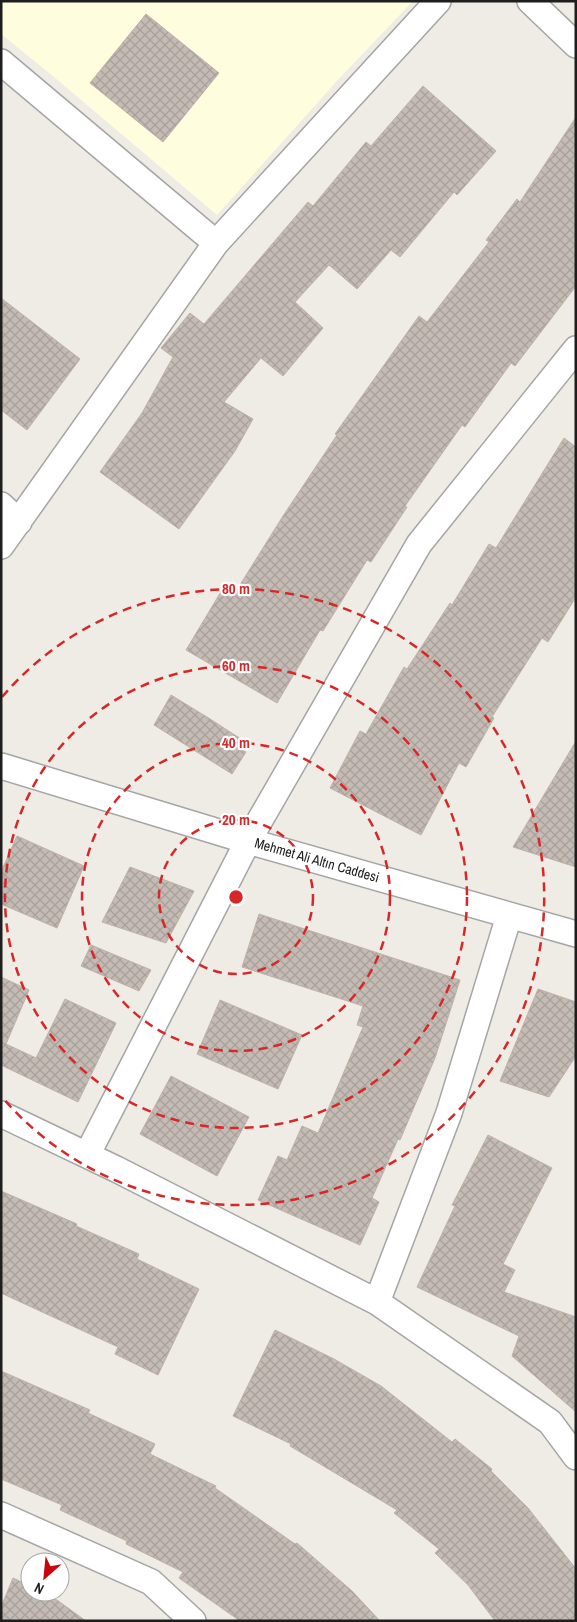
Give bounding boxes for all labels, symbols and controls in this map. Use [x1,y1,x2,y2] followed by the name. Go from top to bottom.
[222,578,250,599] text: 80 m
[222,655,250,676] text: 60 m
[222,732,250,753] text: 40 m
[222,809,250,830] text: 20 m
[253,834,381,886] street label: Mehmet Ali Altın Caddesi
[227,888,245,906] centre of rings
[20,1552,70,1602] north arrow
[31,1579,47,1598] text: N

